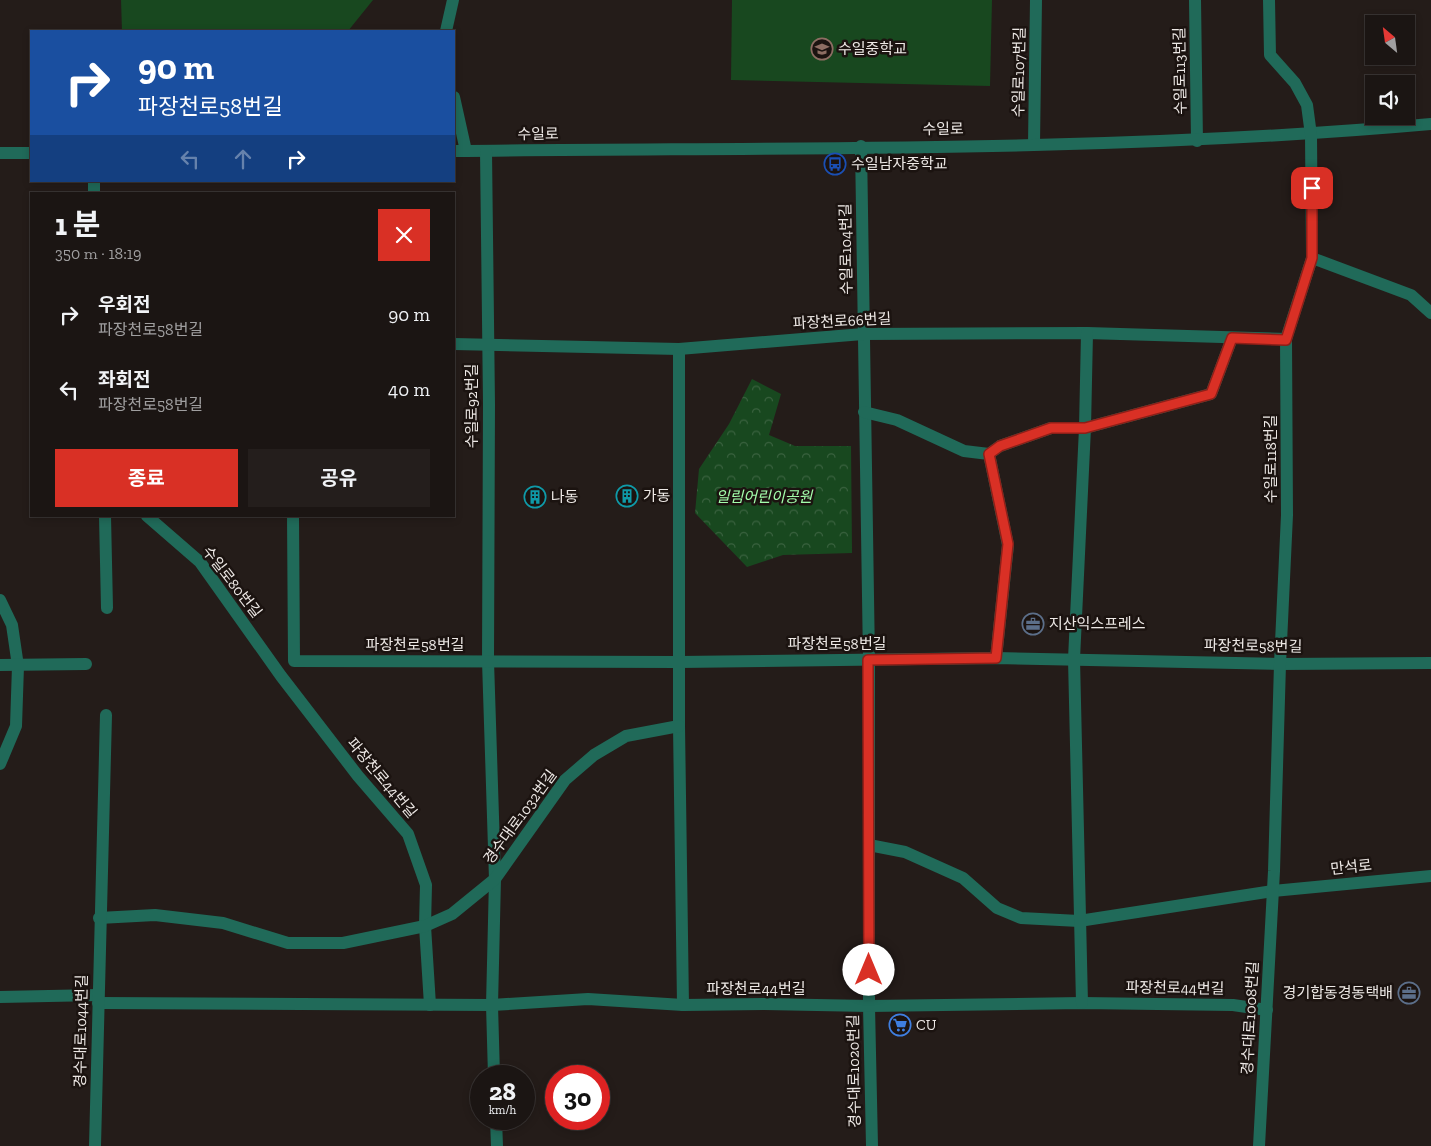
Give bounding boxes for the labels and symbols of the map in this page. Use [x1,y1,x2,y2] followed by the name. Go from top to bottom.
[1365,15,1415,65] north arrow
[1009,27,1029,117] street label: 수일로107번길
[1170,27,1190,115] street label: 수일로113번길
[810,37,834,61] school or university icon: 수일중학교
[838,40,907,58] place label: 수일중학교
[922,120,964,138] street label: 수일로
[517,125,559,143] street label: 수일로
[823,152,847,176] bus stop icon: 수일남자중학교
[851,155,948,173] place label: 수일남자중학교
[1291,167,1333,209] pin
[836,203,856,295] street label: 수일로104번길
[792,309,892,333] street label: 파장천로66번길
[463,364,481,448] street label: 수일로92번길
[1262,415,1280,503] street label: 수일로118번길
[615,484,639,508] building icon: 가동
[523,485,547,509] building icon: 나동
[643,487,671,505] place label: 가동
[551,488,579,506] place label: 나동
[716,488,813,506] park label: 일림어린이공원
[199,543,265,621] street label: 수일로80번길
[1021,612,1045,636] office icon: 지산익스프레스
[1049,615,1146,633] place label: 지산익스프레스
[788,635,886,653] street label: 파장천로58번길
[366,636,464,654] street label: 파장천로58번길
[1204,636,1302,656] street label: 파장천로58번길
[343,734,421,822] street label: 파장천로44번길
[480,766,560,868] street label: 경수대로1032번길
[1329,856,1373,878] street label: 만석로
[842,943,894,995] position arrow
[1238,961,1262,1075] street label: 경수대로1008번길
[71,974,91,1088] street label: 경수대로1044번길
[1125,978,1225,998] street label: 파장천로44번길
[707,980,805,998] street label: 파장천로44번길
[1397,981,1421,1005] office icon: 경기합동경동택배
[1283,984,1393,1002] place label: 경기합동경동택배
[888,1013,912,1037] supermarket icon: CU
[844,1014,864,1128] street label: 경수대로1020번길
[916,1016,937,1034] place label: CU
[545,1065,610,1130] speed limit sign: 30

